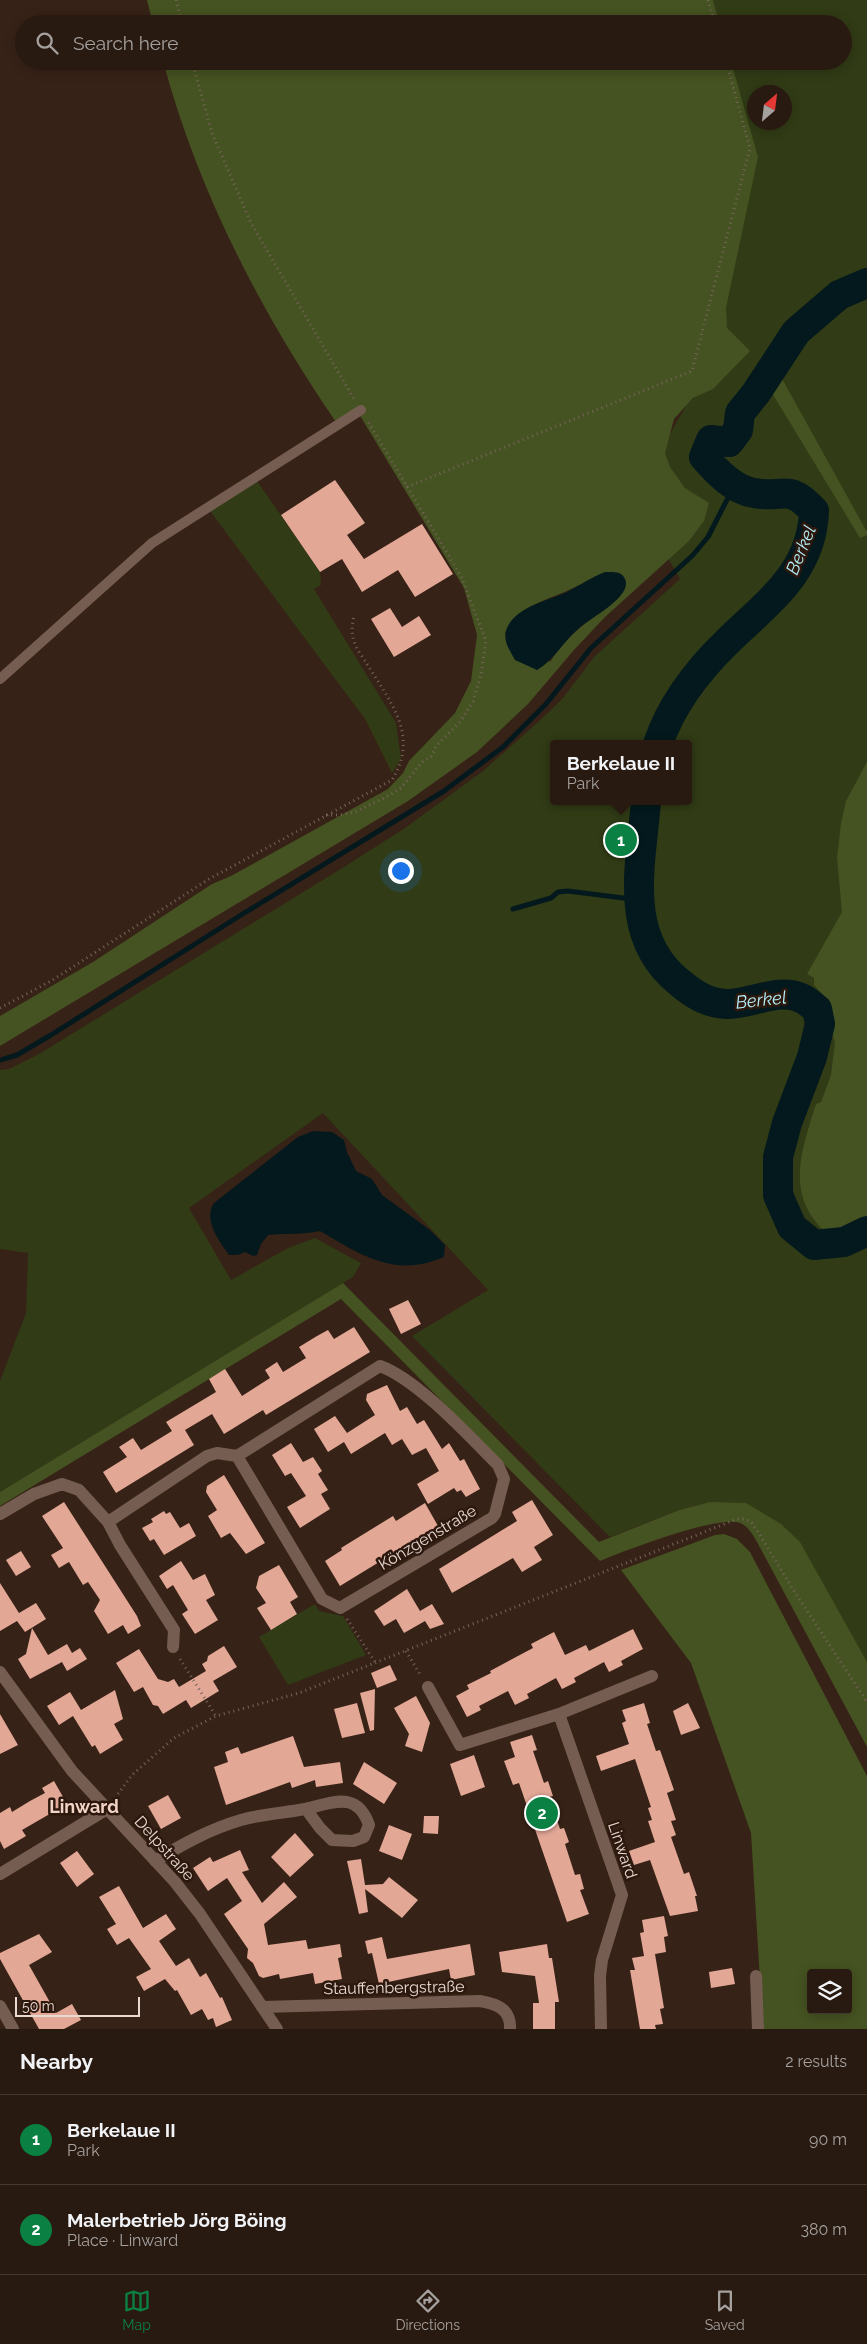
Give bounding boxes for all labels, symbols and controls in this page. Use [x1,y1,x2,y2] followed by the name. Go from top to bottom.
[15,15,852,70] search box
[33,29,61,57] icon: search
[73,32,179,54] text: Search here
[747,85,792,130] north arrow
[781,522,820,578] water label: Berkel
[550,740,692,805] popup
[567,752,675,774] text: Berkelaue II
[567,774,599,793] text: Park
[605,821,637,859] pin: 1
[388,858,414,884] your location
[734,986,788,1013] water label: Berkel
[375,1501,480,1574] street label: Könzgenstraße
[526,1794,558,1832] pin: 2
[49,1796,119,1817] district label: Linward
[131,1812,199,1885] street label: Delpstraße
[604,1819,641,1881] street label: Linward
[807,1969,852,2014] map controls
[807,1969,852,2014] button: layers
[323,1977,465,1998] street label: Stauffenbergstraße
[15,1994,140,2017] scale bar
[22,1998,55,2014] text: 50 m
[20,2049,93,2074] text: Nearby
[785,2052,847,2071] text: 2 results
[67,2119,176,2141] text: Berkelaue II
[32,2130,40,2149] text: 1
[809,2130,847,2149] text: 90 m
[67,2141,100,2160] text: Park
[67,2209,287,2231] text: Malerbetrieb Jörg Böing
[31,2220,41,2239] text: 2
[800,2220,847,2239] text: 380 m
[67,2231,178,2250] text: Place · Linward
[122,2287,151,2333] tab: Map
[395,2287,460,2333] tab: Directions
[705,2287,745,2333] tab: Saved

